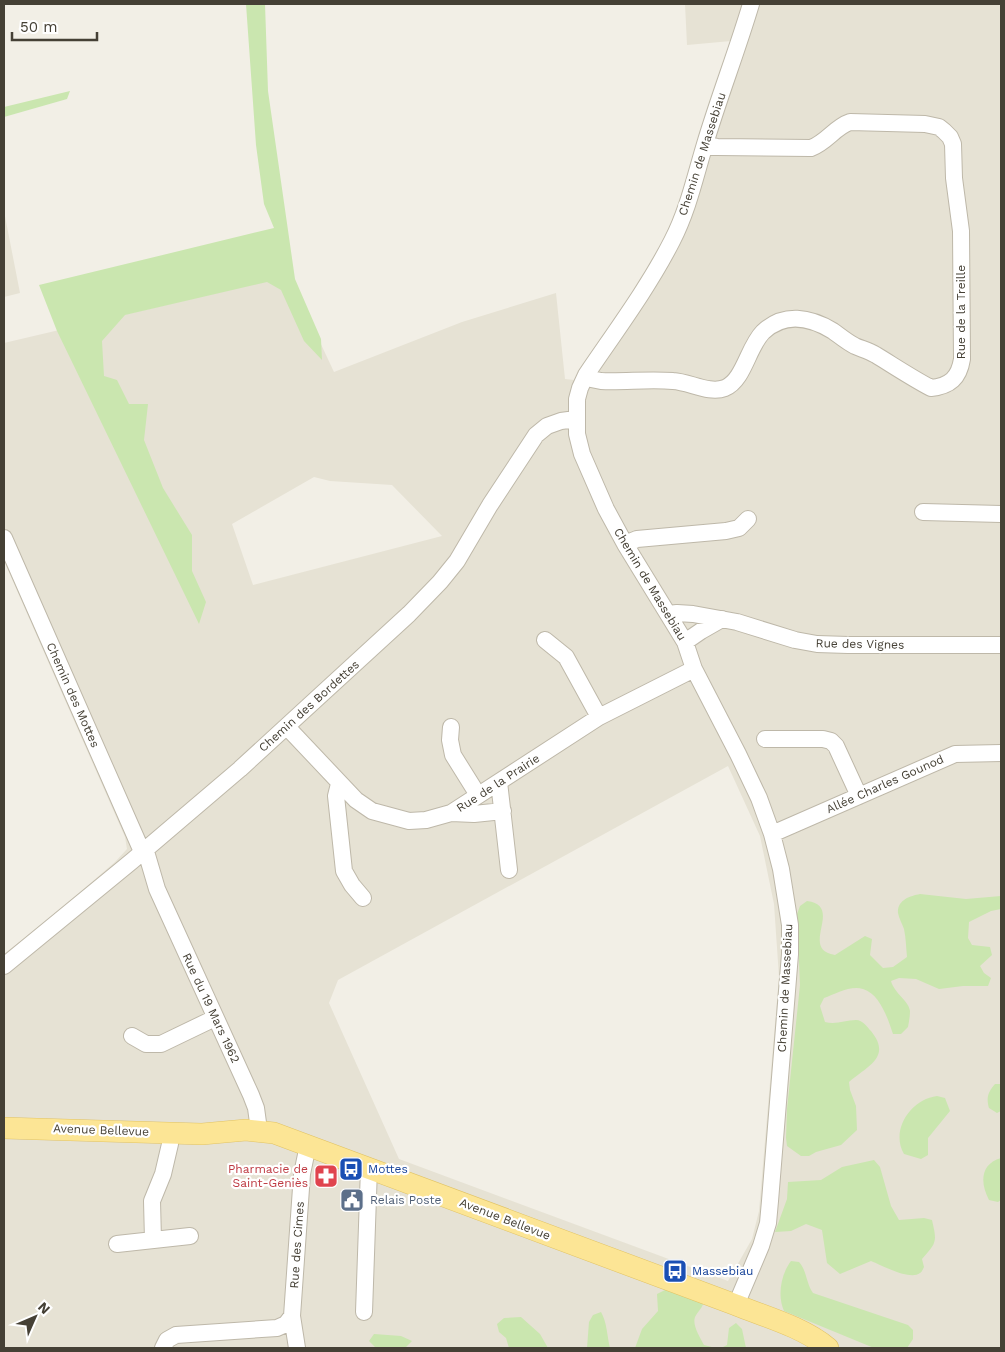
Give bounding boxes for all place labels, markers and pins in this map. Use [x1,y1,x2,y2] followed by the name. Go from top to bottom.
[338,1156,364,1182] bus stop icon: Mottes
[228,1162,308,1190] place label: Pharmacie de Saint-Geniès
[368,1162,408,1176] place label: Mottes
[313,1163,339,1189] pharmacy icon: Pharmacie de Saint-Geniès
[339,1187,365,1213] public building icon: Relais Poste
[370,1193,442,1207] place label: Relais Poste
[662,1258,688,1284] bus stop icon: Massebiau
[692,1264,753,1278] place label: Massebiau

